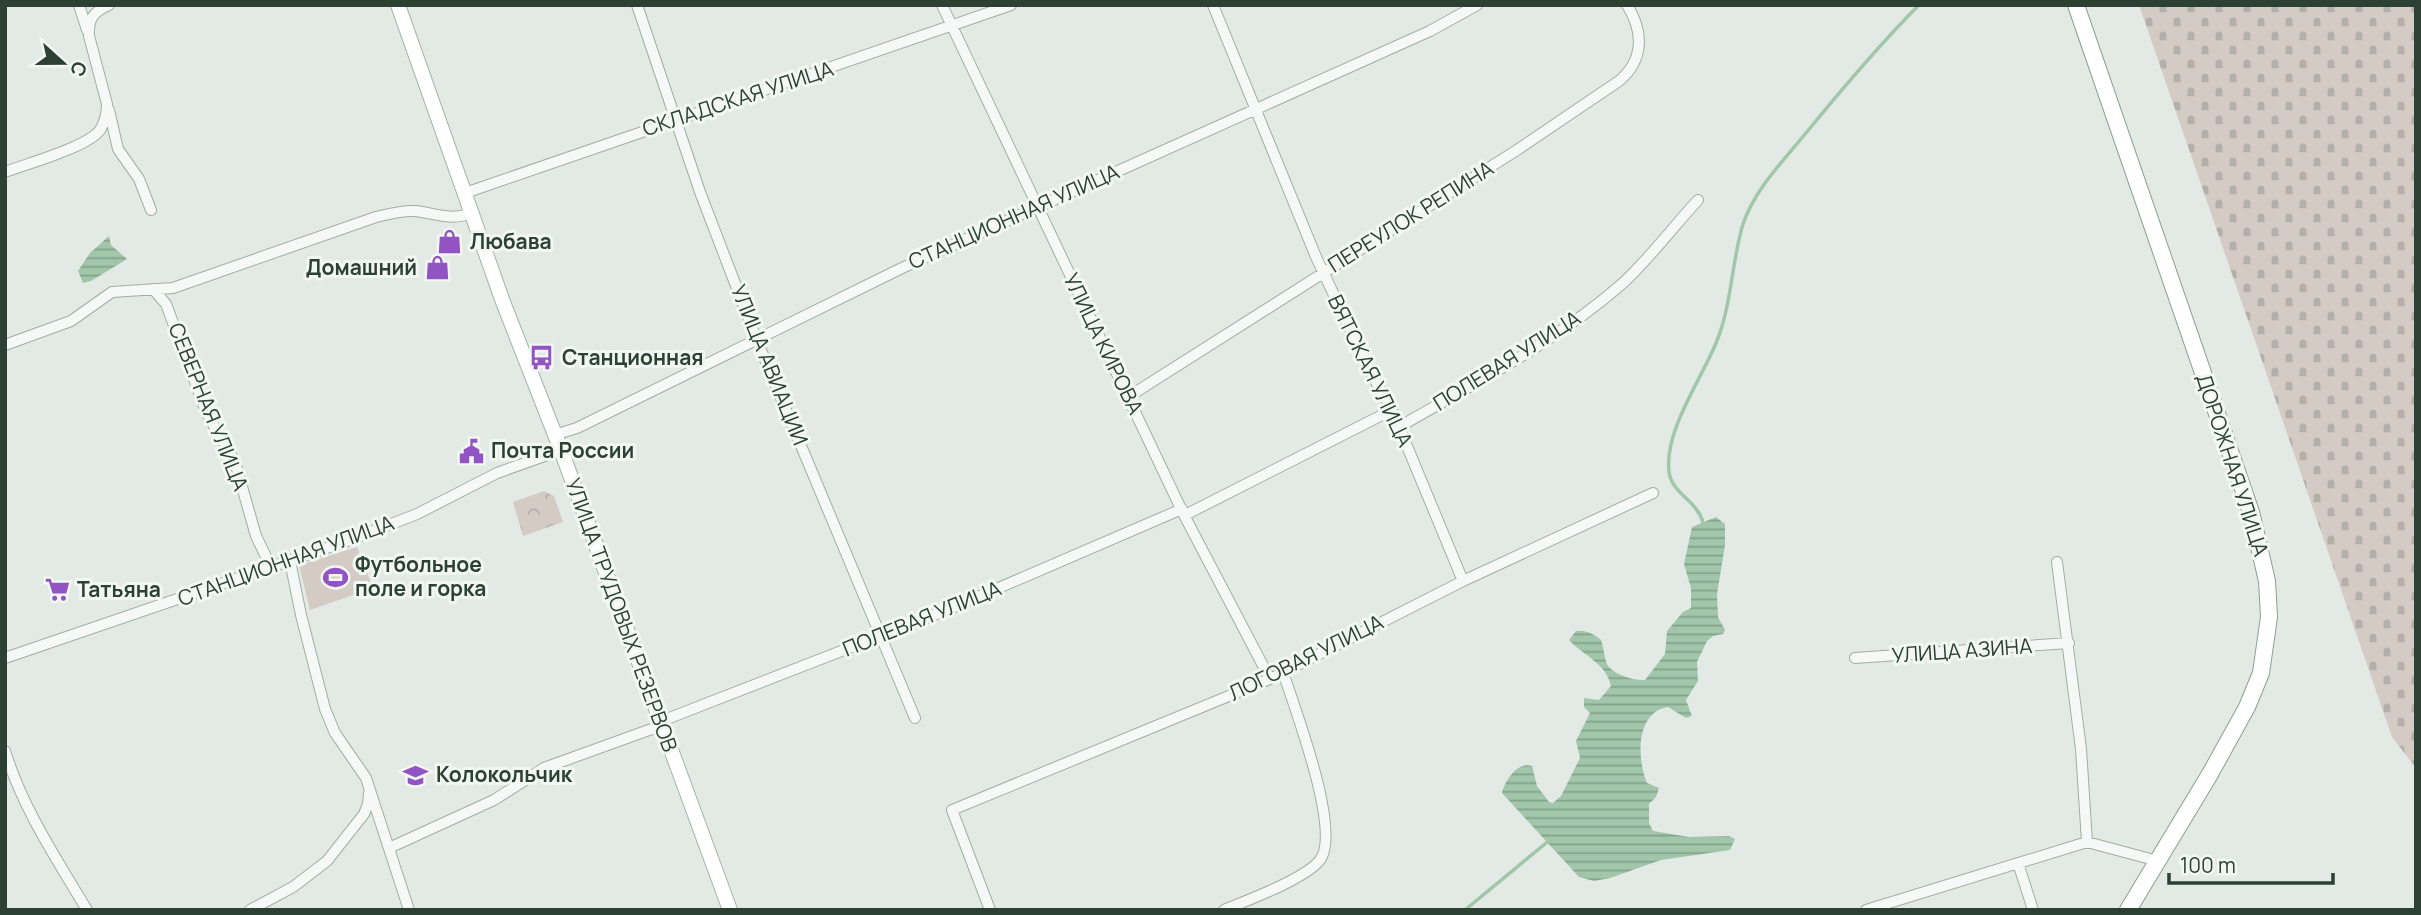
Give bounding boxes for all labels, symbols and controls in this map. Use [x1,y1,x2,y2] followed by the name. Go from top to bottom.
[28,28,98,98] north arrow
[639,54,837,142] street label: СКЛАДСКАЯ УЛИЦА
[64,58,94,80] text: С
[1322,154,1499,278] street label: ПЕРЕУЛОК РЕПИНА
[904,157,1123,275] street label: СТАНЦИОННАЯ УЛИЦА
[470,227,552,255] place label: Любава
[436,228,464,256] shop icon: Любава
[306,253,417,281] place label: Домашний
[423,254,451,282] shop icon: Домашний
[1058,268,1150,419] street label: УЛИЦА КИРОВА
[725,280,815,449] street label: УЛИЦА АВИАЦИИ
[1322,290,1420,451] street label: ВЯТСКАЯ УЛИЦА
[1428,304,1585,417] street label: ПОЛЕВАЯ УЛИЦА
[162,319,255,495] street label: СЕВЕРНАЯ УЛИЦА
[562,343,704,371] place label: Станционная
[528,344,556,372] bus stop icon: Станционная
[2190,370,2276,560] street label: ДОРОЖНАЯ УЛИЦА
[491,436,634,464] place label: Почта России
[457,437,485,465] public building icon: Почта России
[559,474,685,755] street label: УЛИЦА ТРУДОВЫХ РЕЗЕРВОВ
[174,508,398,612] street label: СТАНЦИОННАЯ УЛИЦА
[355,550,486,602] place label: Футбольное поле и горка
[321,563,349,591] sports icon: Футбольное поле и горка
[838,574,1005,663] street label: ПОЛЕВАЯ УЛИЦА
[77,575,161,603] place label: Татьяна
[43,576,71,604] supermarket icon: Татьяна
[1224,608,1388,707] street label: ЛОГОВАЯ УЛИЦА
[1891,631,2033,669] street label: УЛИЦА АЗИНА
[436,760,573,788] place label: Колокольчик
[402,761,430,789] school or university icon: Колокольчик
[2169,842,2334,886] scale bar
[2180,851,2236,879] text: 100 m

